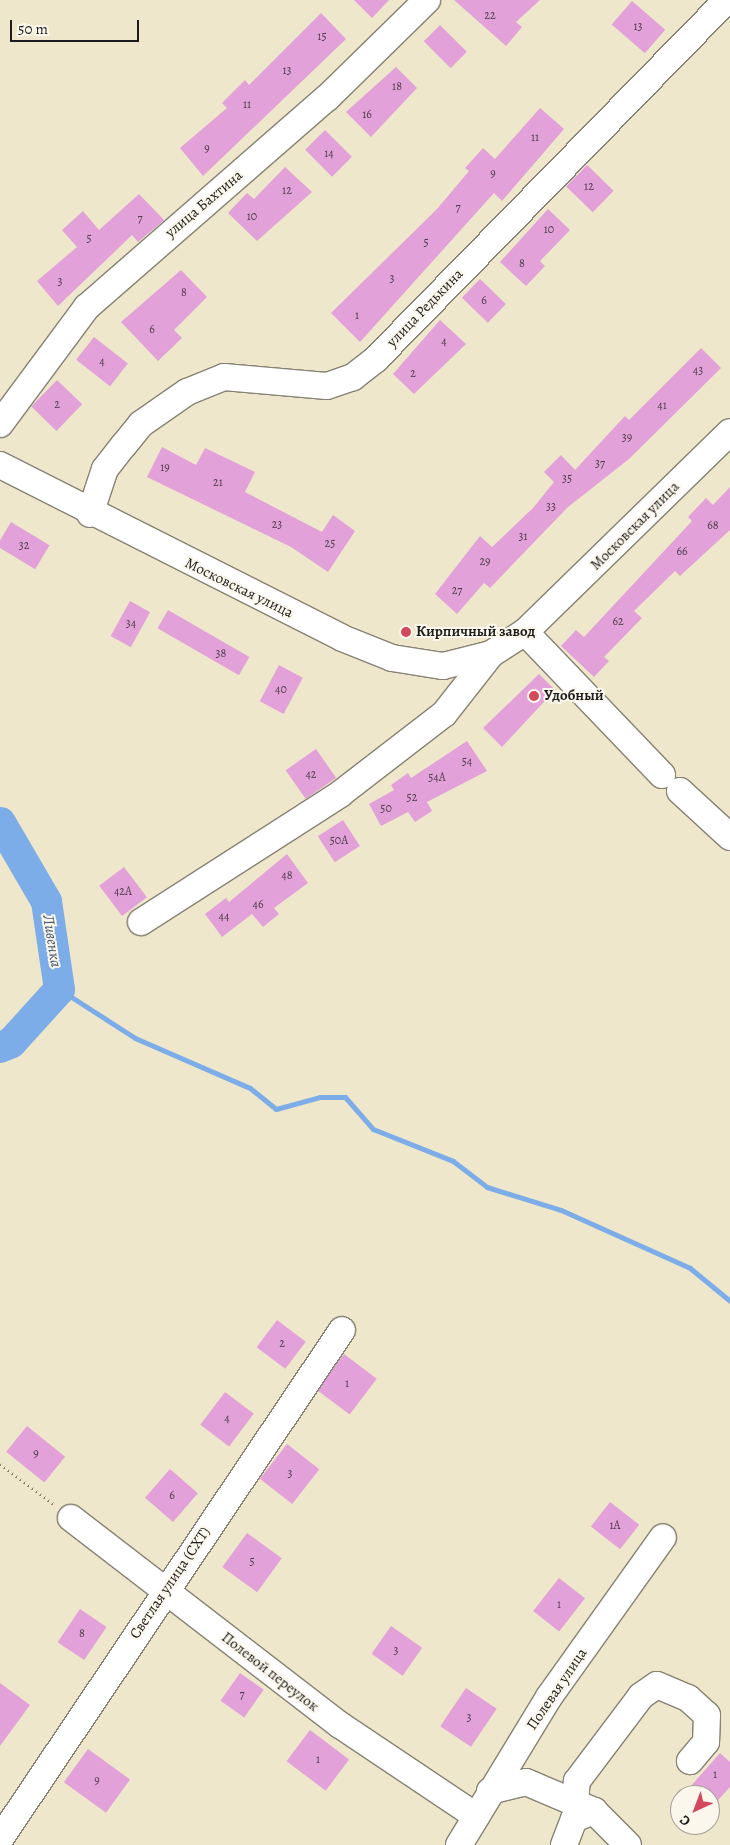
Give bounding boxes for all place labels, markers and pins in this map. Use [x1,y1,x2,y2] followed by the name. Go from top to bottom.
[416,623,535,641] place label: Кирпичный завод
[400,626,412,638] marker: Кирпичный завод
[544,687,604,705] place label: Удобный
[528,690,540,702] marker: Удобный

